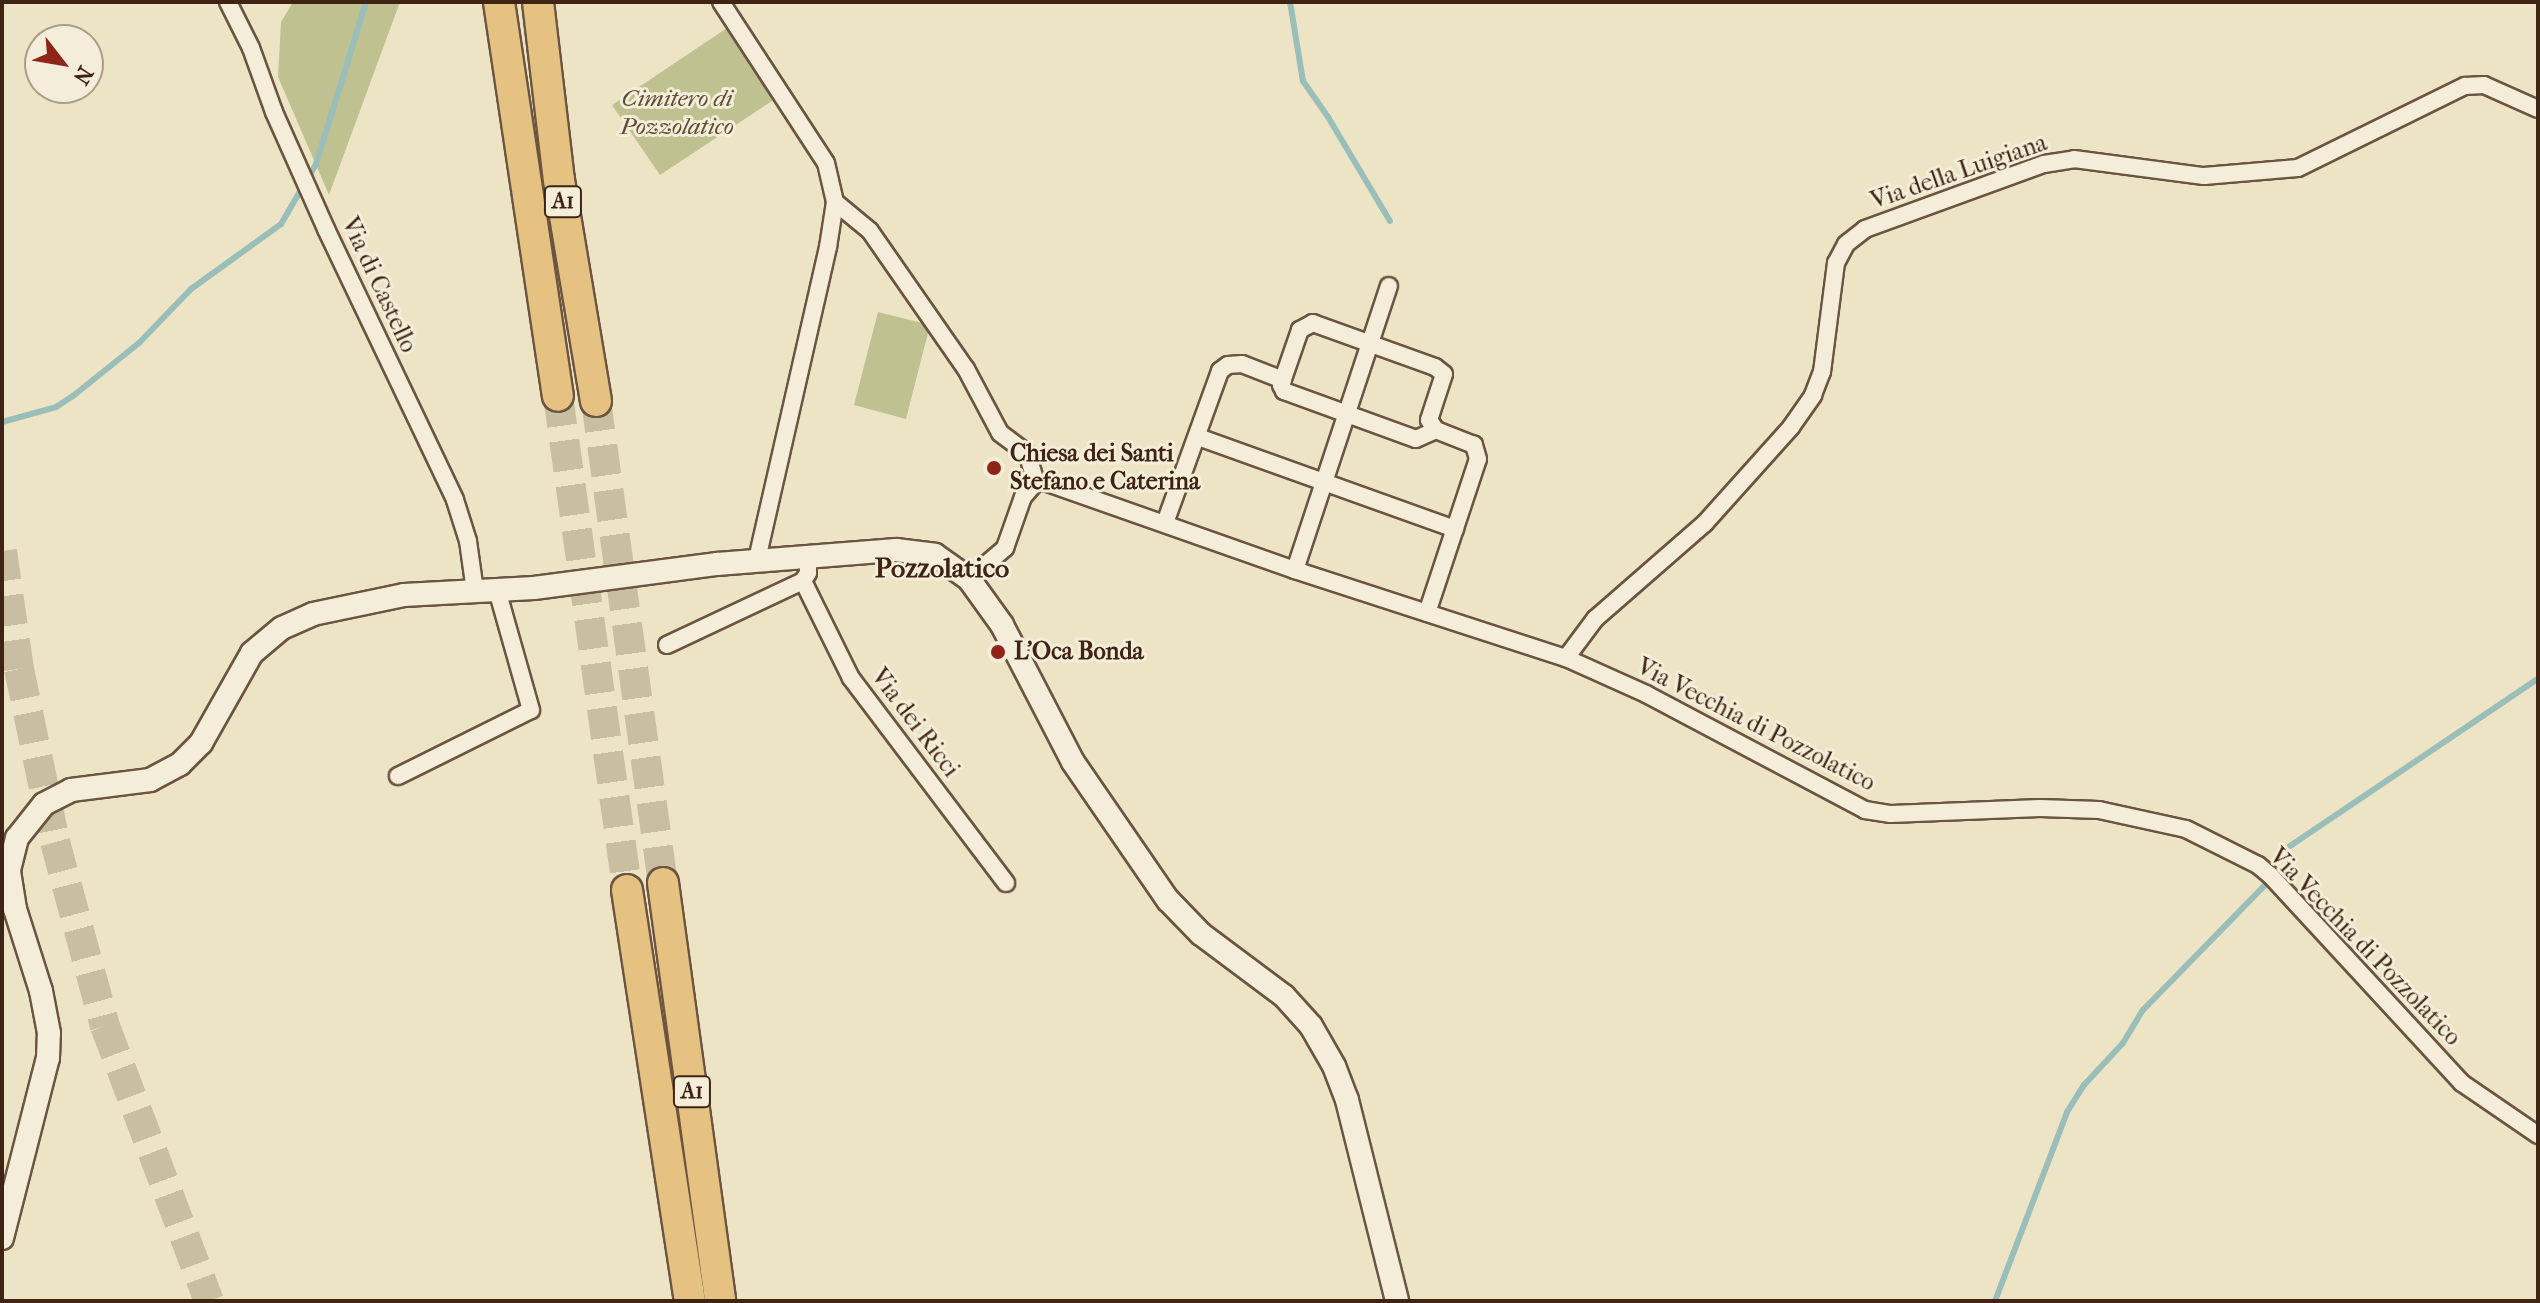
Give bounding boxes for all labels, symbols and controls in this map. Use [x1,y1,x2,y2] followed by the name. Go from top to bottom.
[24,24,104,104] north arrow
[67,61,98,89] text: N
[620,85,734,141] park label: Cimitero di Pozzolatico
[1867,128,2051,216] street label: Via della Luigiana
[543,184,583,220] road number: A1
[335,213,423,357] street label: Via di Castello
[1010,440,1200,496] place label: Chiesa dei Santi Stefano e Caterina
[985,459,1003,477] marker: Chiesa dei Santi Stefano e Caterina
[875,551,1009,585] district label: Pozzolatico
[1014,638,1144,666] place label: L’Oca Bonda
[989,643,1007,661] marker: L’Oca Bonda
[1632,652,1880,798] street label: Via Vecchia di Pozzolatico
[865,663,965,783] street label: Via dei Ricci
[2263,842,2467,1052] street label: Via Vecchia di Pozzolatico
[672,1074,712,1110] road number: A1

